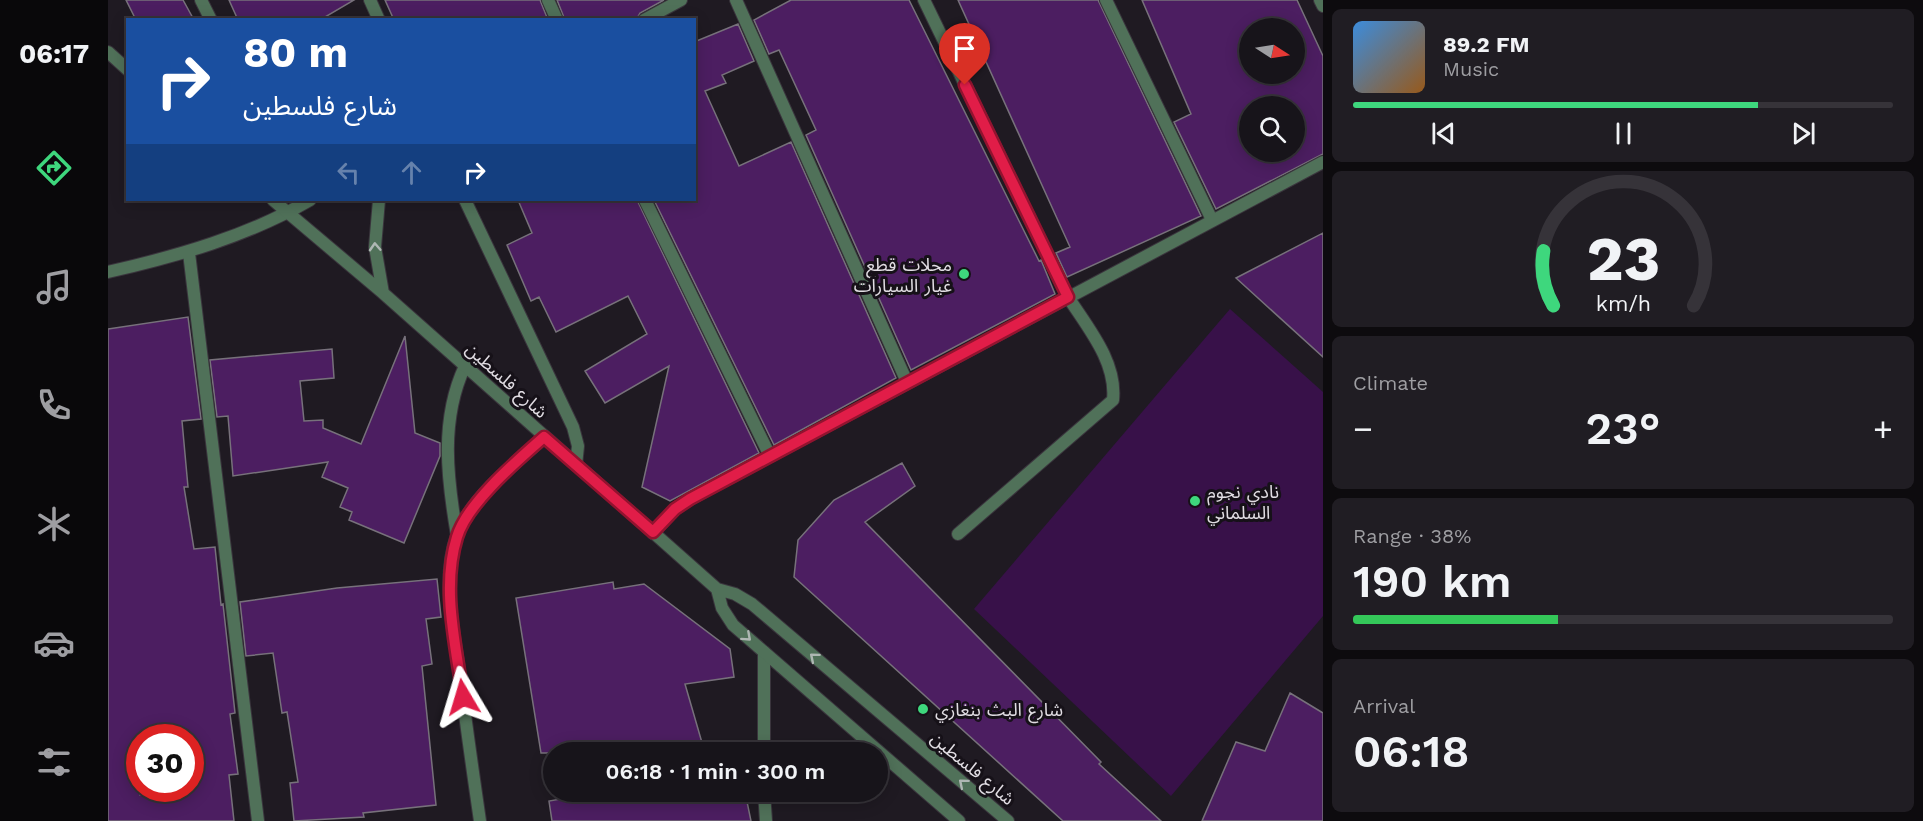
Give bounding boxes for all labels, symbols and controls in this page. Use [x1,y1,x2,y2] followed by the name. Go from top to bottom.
[1239,18,1305,84] north arrow
[1239,18,1305,162] map controls
[939,23,990,85] pin
[243,28,348,77] text: 80 m
[948,32,981,65] icon: arrive
[1443,32,1530,57] text: 89.2 FM
[19,38,89,70] text: 06:17
[144,42,222,120] icon: right
[1443,57,1499,81] text: Music
[243,90,397,122] text: شارع فلسطين
[1239,96,1305,162] button: search
[1427,117,1460,150] icon: previous
[1607,117,1640,150] icon: pause
[1787,117,1820,150] icon: next
[33,147,75,189] icon: directions
[332,156,365,189] icon: left
[395,156,428,189] icon: ahead
[458,156,491,189] icon: right
[1586,222,1660,295] text: 23
[369,242,382,251] one-way arrow
[854,254,952,297] place label: محلات قطع غيار السيارات
[33,266,75,308] icon: music
[957,267,971,281] marker: محلات قطع غيار السيارات
[1595,291,1651,316] text: km/h
[459,338,552,425] street label: شارع فلسطين
[1353,371,1428,395] text: Climate
[33,384,75,426] icon: phone
[1586,402,1660,455] text: 23°
[1353,409,1373,448] text: −
[1873,409,1893,448] text: +
[1207,481,1279,526] place label: نادي نجوم السلماني
[1188,494,1202,508] marker: نادي نجوم السلماني
[33,503,75,545] icon: climate
[1353,524,1471,548] text: Range · 38%
[1353,555,1512,608] text: 190 km
[33,622,75,664] icon: car
[740,630,750,641] one-way arrow
[810,653,821,664] one-way arrow
[431,665,495,729] position arrow
[1353,694,1415,718] text: Arrival
[935,699,1063,724] place label: شارع البث بنغازي
[916,702,930,716] marker: شارع البث بنغازي
[126,724,204,802] speed limit sign: 30
[1353,725,1469,778] text: 06:18
[924,727,1019,812] street label: شارع فلسطين
[33,741,75,783] icon: filters
[606,759,825,784] text: 06:18 · 1 min · 300 m
[959,779,970,790] one-way arrow

